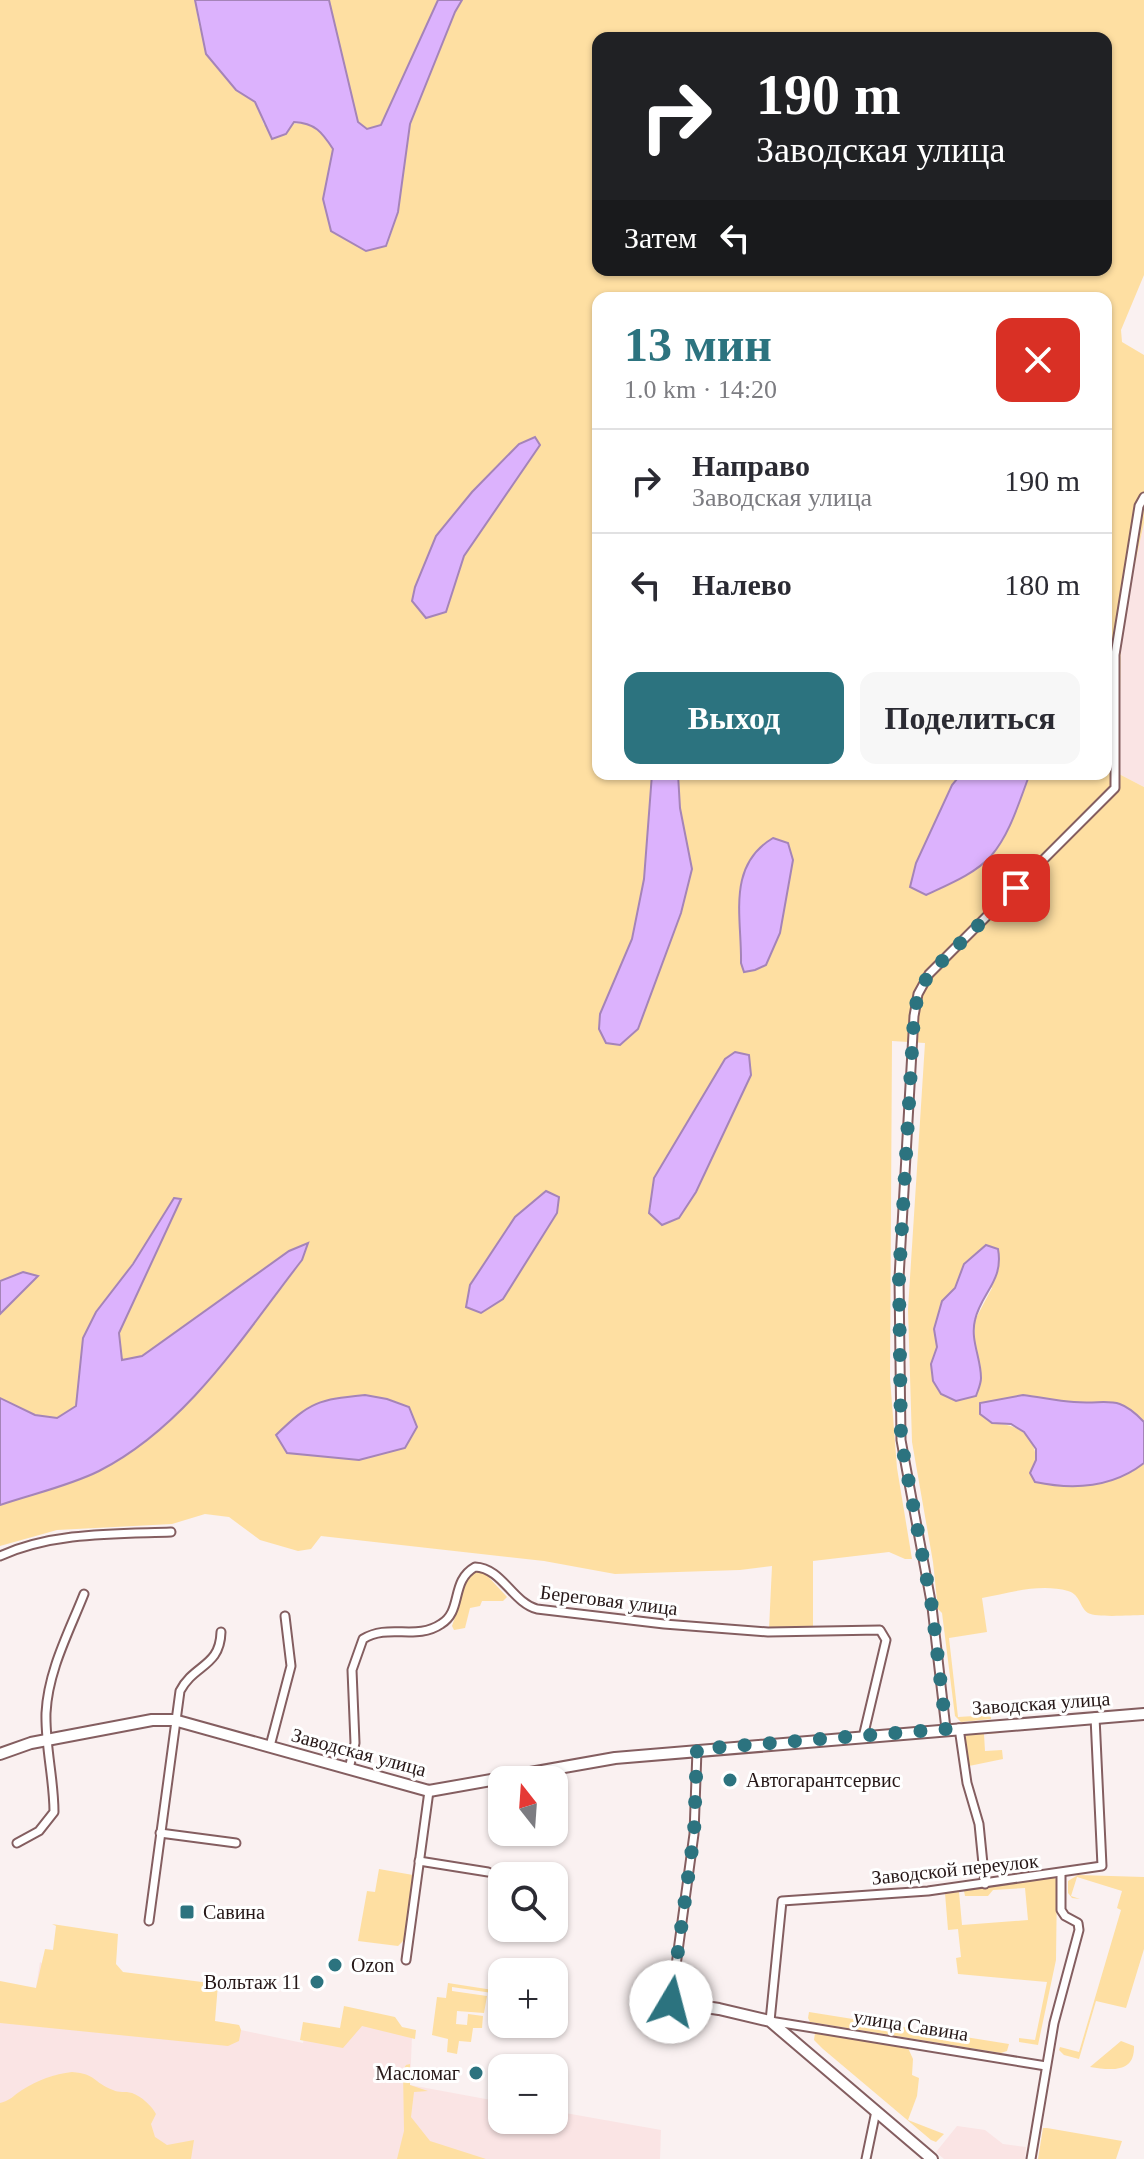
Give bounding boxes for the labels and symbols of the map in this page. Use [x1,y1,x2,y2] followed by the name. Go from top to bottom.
[982,854,1050,922] pin
[539,1581,679,1620] street label: Береговая улица
[971,1687,1111,1720] street label: Заводская улица
[289,1723,429,1782] street label: Заводская улица
[488,1766,568,1846] north arrow
[746,1769,901,1792] place label: Автогарантсервис
[721,1771,739,1789] marker: Автогарантсервис
[870,1849,1040,1890] street label: Заводской переулок
[203,1901,265,1923] place label: Савина
[178,1903,196,1921] marker: Савина
[351,1954,394,1976] place label: Ozon
[326,1956,344,1974] marker: Ozon
[629,1960,713,2044] position arrow
[204,1971,301,1993] place label: Вольтаж 11
[308,1973,326,1991] marker: Вольтаж 11
[852,2005,970,2046] street label: улица Савина
[375,2062,460,2084] place label: Масломаг
[467,2064,485,2082] marker: Масломаг

